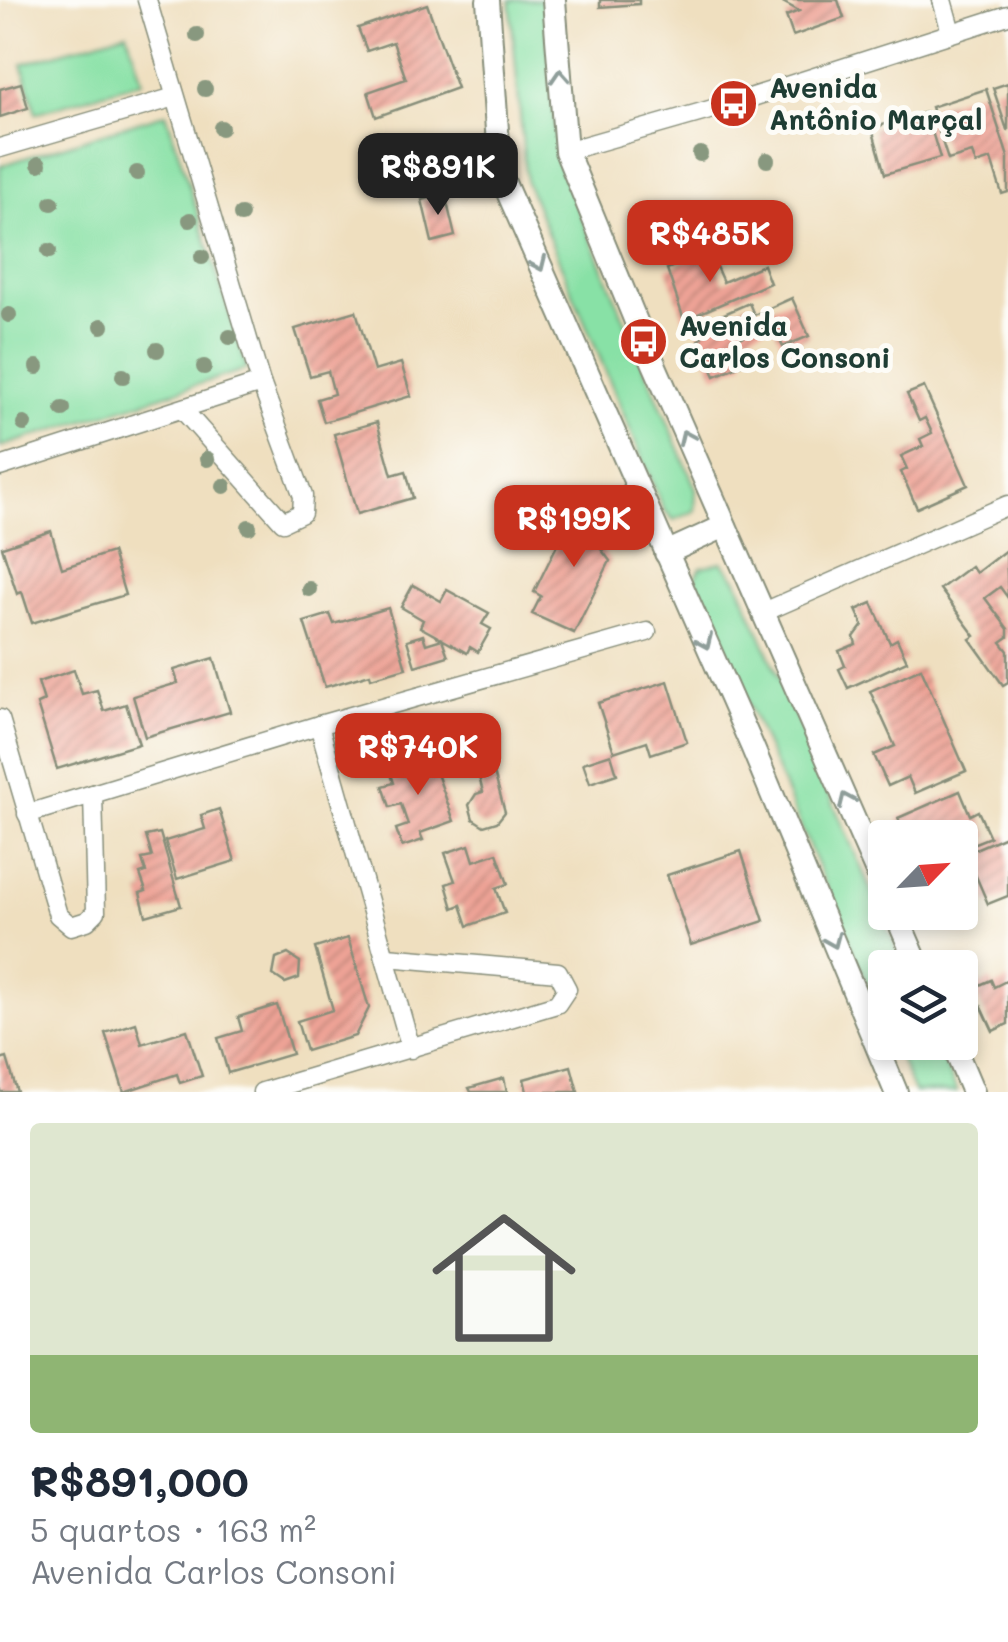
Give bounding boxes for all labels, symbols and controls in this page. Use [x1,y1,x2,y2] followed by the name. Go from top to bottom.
[549,67,571,83] one-way arrow
[769,69,983,137] place label: Avenida Antônio Marçal
[708,77,760,129] bus stop icon: Avenida Antônio Marçal
[357,133,519,218] pin: R$891K
[380,144,496,186] text: R$891K
[629,200,791,285] pin: R$485K
[649,211,771,253] text: R$485K
[527,254,547,272] one-way arrow
[679,307,891,375] place label: Avenida Carlos Consoni
[618,315,670,367] bus stop icon: Avenida Carlos Consoni
[678,429,698,447] one-way arrow
[493,485,655,570] pin: R$199K
[516,496,632,538] text: R$199K
[693,632,713,650] one-way arrow
[337,713,499,798] pin: R$740K
[357,724,479,766] text: R$740K
[838,792,858,810] one-way arrow
[868,820,978,930] north arrow
[868,820,978,1060] map controls
[821,931,841,949] one-way arrow
[868,950,978,1060] button: layers
[414,1188,594,1368] icon: home
[30,1453,249,1508] text: R$891,000
[30,1508,316,1550] text: 5 quartos · 163 m²
[30,1550,397,1592] text: Avenida Carlos Consoni

